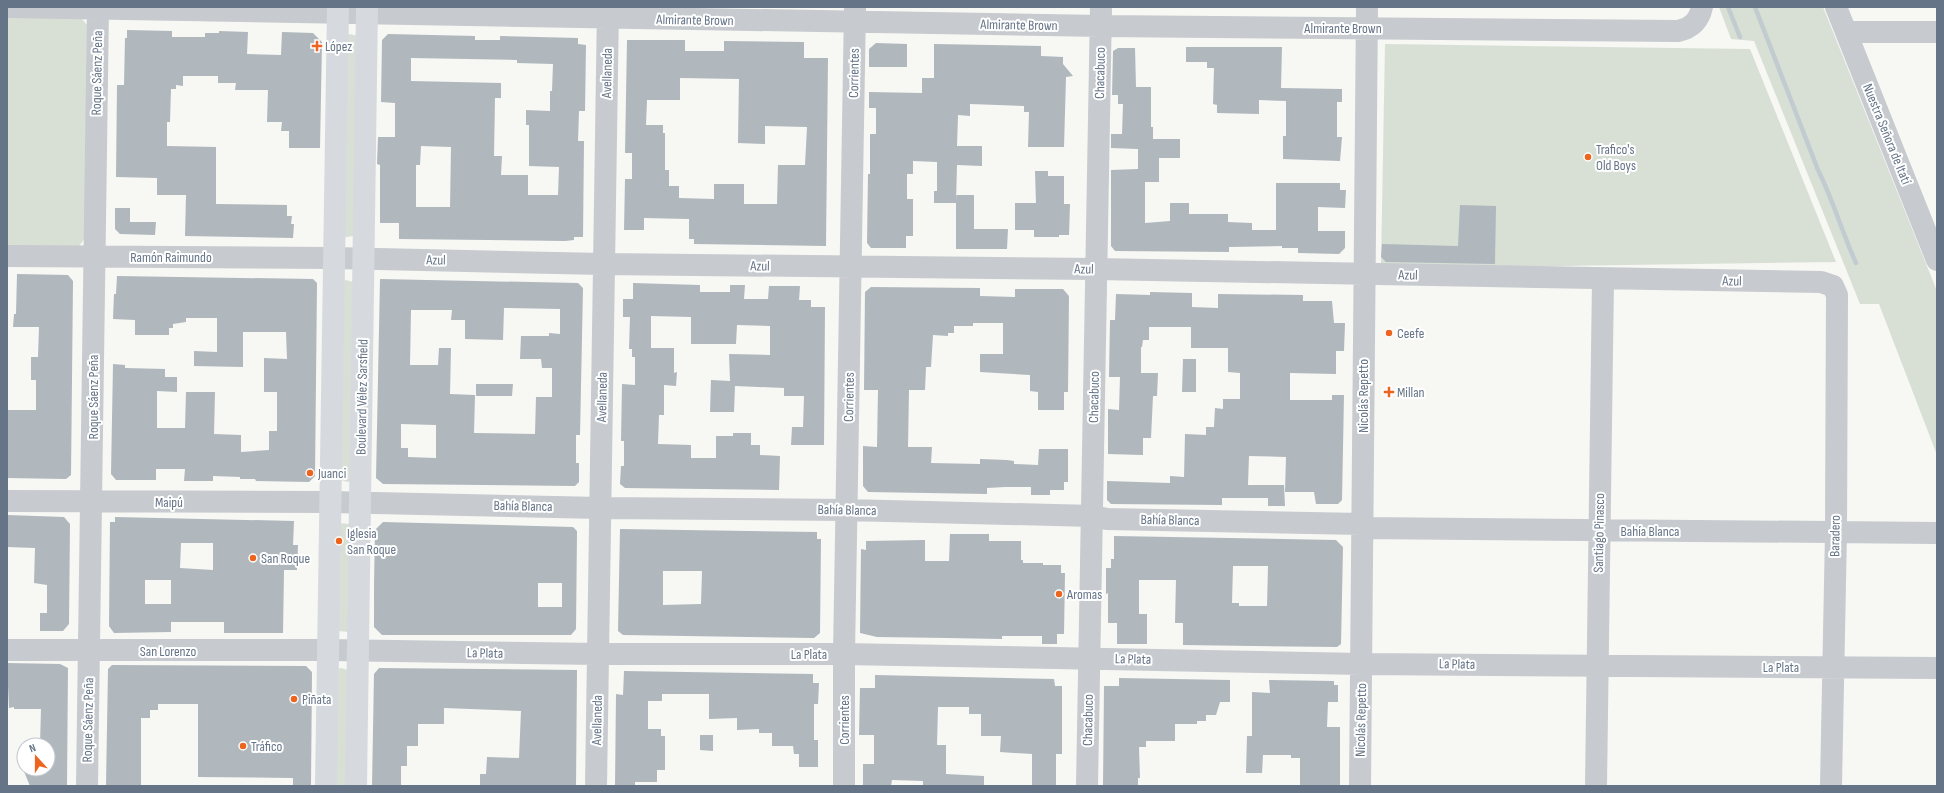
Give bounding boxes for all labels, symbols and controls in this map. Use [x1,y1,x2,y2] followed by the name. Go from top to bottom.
[655,11,734,29] street label: Almirante Brown
[979,16,1058,34] street label: Almirante Brown
[1303,20,1382,37] street label: Almirante Brown
[88,30,106,116] street label: Roque Sáenz Peña
[325,38,352,55] place label: López
[312,41,322,51] marker: López
[1091,47,1109,99] street label: Chacabuco
[598,48,616,99] street label: Avellaneda
[845,48,863,98] street label: Corrientes
[1859,81,1915,187] street label: Nuestra Señora de Itatí
[1596,141,1636,174] place label: Trafico's Old Boys
[1583,152,1593,162] marker: Trafico's Old Boys
[130,249,212,266] street label: Ramón Raimundo
[425,251,446,269] street label: Azul
[749,257,770,275] street label: Azul
[1073,260,1094,278] street label: Azul
[1397,266,1418,284] street label: Azul
[1721,272,1742,290] street label: Azul
[1397,325,1424,342] place label: Ceefe
[1384,328,1394,338] marker: Ceefe
[352,339,372,455] street label: Boulevard Vélez Sarsfield
[85,355,102,439] street label: Roque Sáenz Peña
[1355,359,1372,433] street label: Nicolás Repetto
[1085,371,1103,423] street label: Chacabuco
[593,372,611,423] street label: Avellaneda
[840,372,858,422] street label: Corrientes
[1397,384,1425,401] place label: Millan
[1384,387,1394,397] marker: Millan
[317,465,346,482] place label: Juanci
[305,468,315,478] marker: Juanci
[1590,493,1608,573] street label: Santiago Pinasco
[155,494,183,511] street label: Maipú
[493,497,553,515] street label: Bahía Blanca
[817,501,877,519] street label: Bahía Blanca
[1140,511,1200,529] street label: Bahía Blanca
[1826,515,1844,557] street label: Baradero
[1621,523,1679,540] street label: Bahía Blanca
[347,525,396,558] place label: Iglesia San Roque
[334,536,344,546] marker: Iglesia San Roque
[261,550,310,567] place label: San Roque
[248,553,258,563] marker: San Roque
[1066,586,1102,603] place label: Aromas
[1054,589,1064,599] marker: Aromas
[140,643,196,660] street label: San Lorenzo
[467,644,503,662] street label: La Plata
[791,646,827,663] street label: La Plata
[1115,650,1151,668] street label: La Plata
[1439,655,1475,673] street label: La Plata
[1763,659,1799,676] street label: La Plata
[79,677,97,763] street label: Roque Sáenz Peña
[1352,683,1370,757] street label: Nicolás Repetto
[302,691,331,708] place label: Piñata
[289,694,299,704] marker: Piñata
[1079,694,1097,746] street label: Chacabuco
[588,695,606,746] street label: Avellaneda
[836,695,853,745] street label: Corrientes
[16,737,56,777] north arrow
[251,738,282,755] place label: Tráfico
[28,741,38,755] text: N
[238,741,248,751] marker: Tráfico

